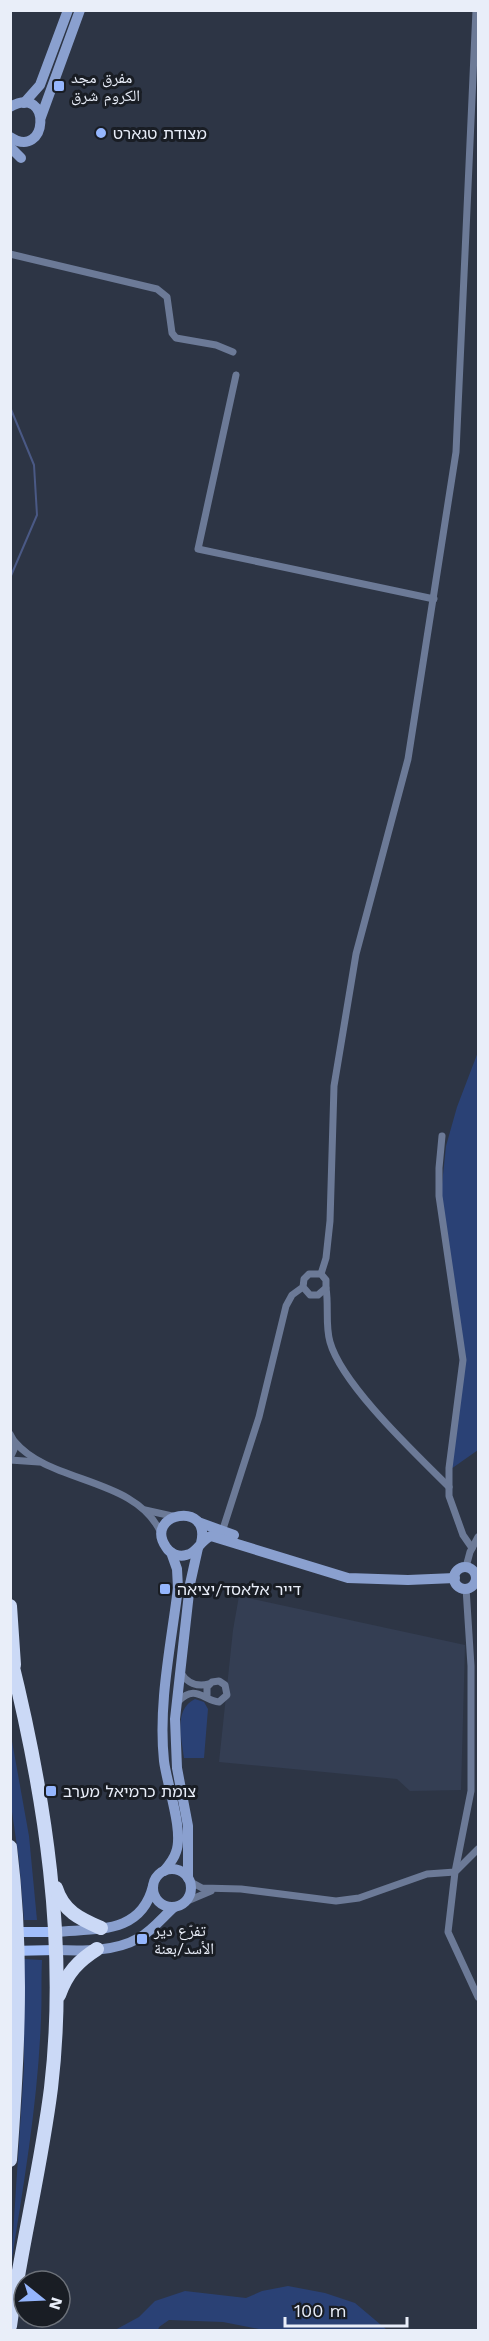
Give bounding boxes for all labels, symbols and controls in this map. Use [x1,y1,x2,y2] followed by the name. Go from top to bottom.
[71,68,140,106] place label: مفرق مجد الكروم شرق
[52,79,66,93] marker: مفرق مجد الكروم شرق
[113,124,207,143] place label: מצודת טגארט
[94,126,108,140] marker: מצודת טגארט
[177,1580,302,1599] place label: דייר אלאסד/יציאה
[158,1582,172,1596] marker: דייר אלאסד/יציאה
[63,1782,196,1801] place label: צומת כרמיאל מערב
[44,1784,58,1798] marker: צומת כרמיאל מערב
[153,1921,214,1958] place label: تفرّع دير الأسد/بعنة
[135,1932,149,1946] marker: تفرّع دير الأسد/بعنة
[12,2269,72,2329] north arrow
[285,2290,406,2328] scale bar
[45,2295,67,2312] text: N
[294,2300,347,2321] text: 100 m

